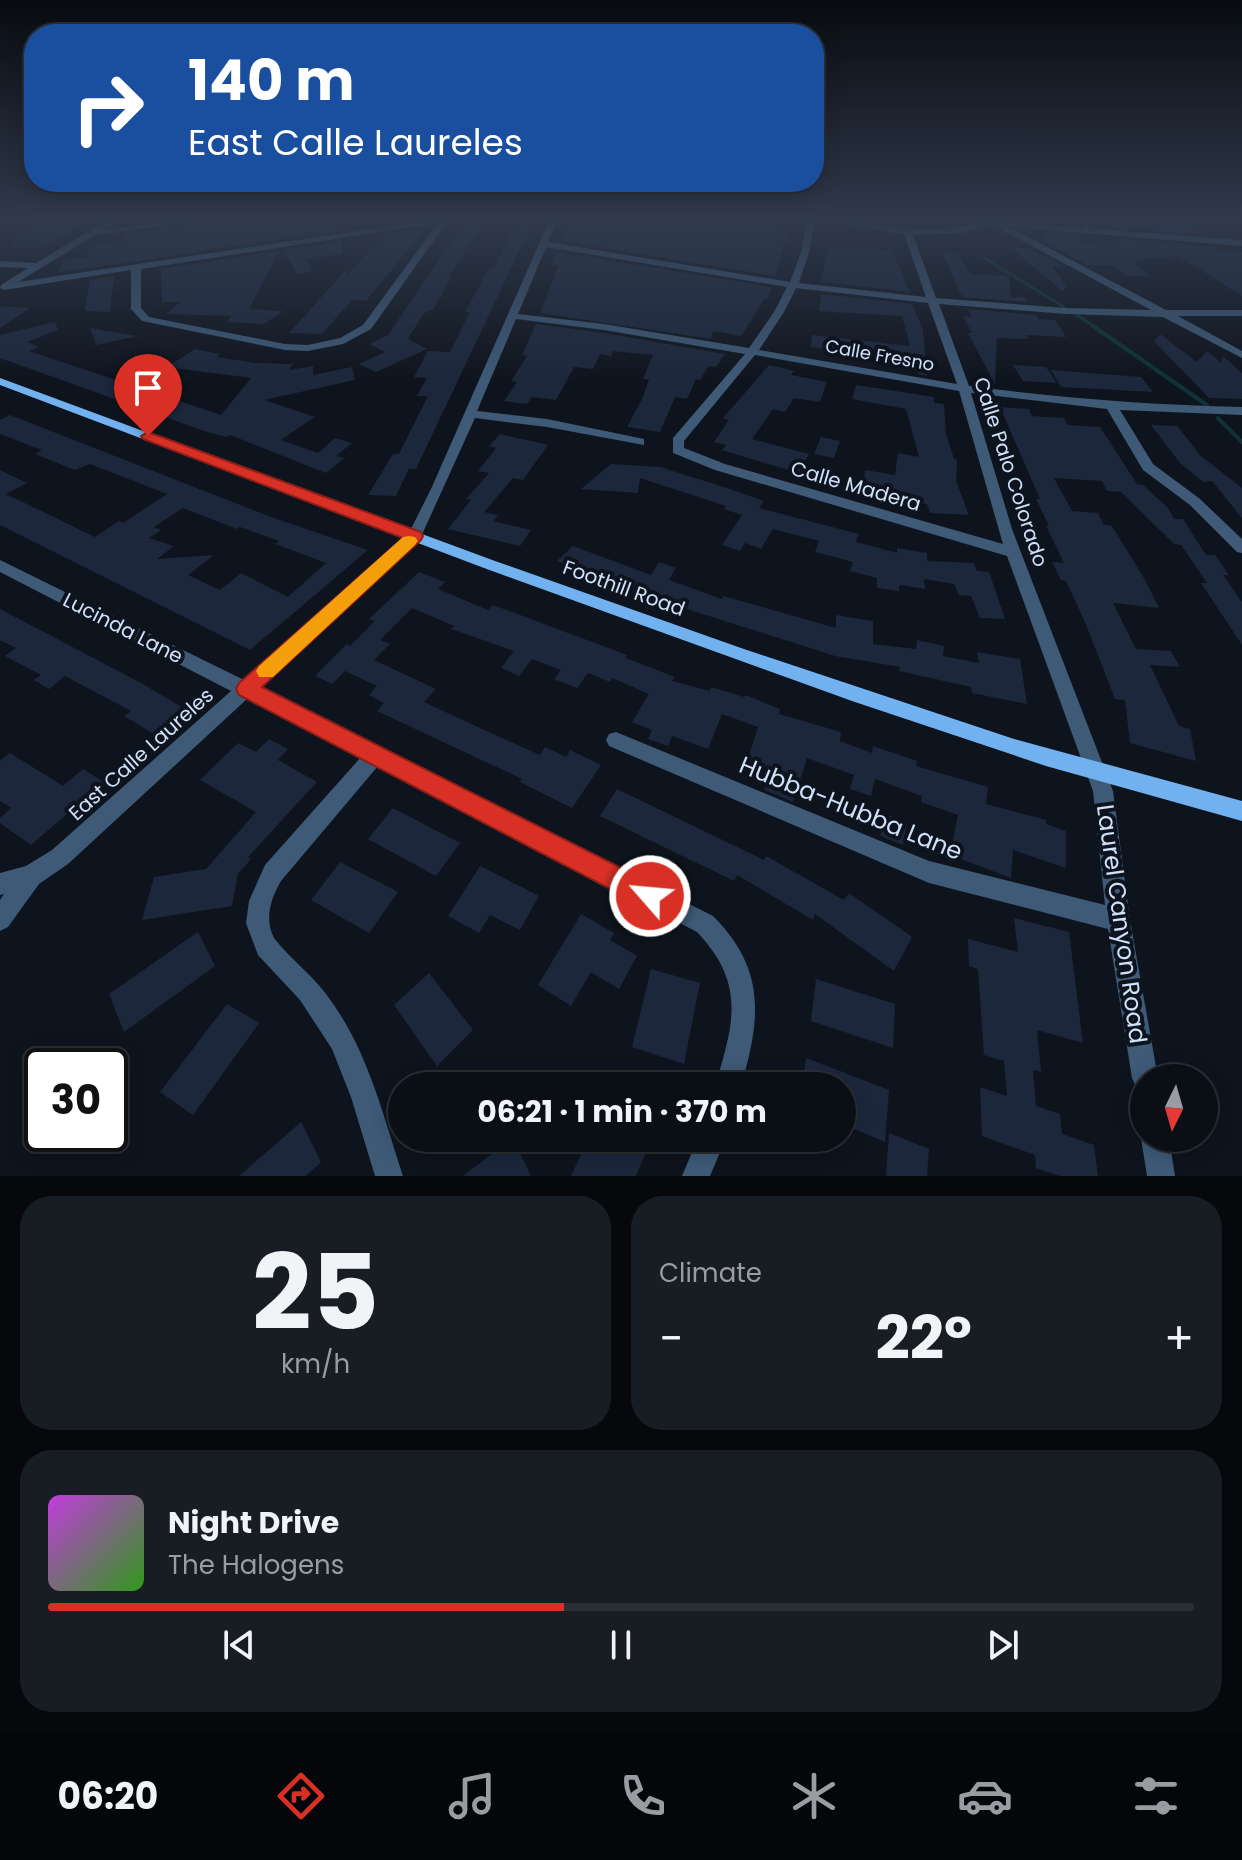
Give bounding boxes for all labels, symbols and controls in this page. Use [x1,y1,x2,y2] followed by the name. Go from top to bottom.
[188,41,355,120] text: 140 m
[56,56,160,160] icon: right
[188,117,523,168] text: East Calle Laureles
[824,333,936,377] street label: Calle Fresno
[114,354,182,436] pin
[126,366,170,410] icon: arrive
[967,374,1055,570] street label: Calle Palo Colorado
[788,454,924,518] street label: Calle Madera
[559,553,689,623] street label: Foothill Road
[58,586,188,670] street label: Lucinda Lane
[63,681,219,827] street label: East Calle Laureles
[735,748,967,868] street label: Hubba-Hubba Lane
[1089,802,1155,1046] street label: Laurel Canyon Road
[608,854,692,938] position arrow
[24,1048,128,1152] speed limit sign: 30
[1130,1064,1218,1152] north arrow
[1130,1064,1218,1152] map controls
[477,1090,767,1133] text: 06:21 · 1 min · 370 m
[252,1220,379,1365] text: 25
[659,1255,762,1291] text: Climate
[875,1296,972,1380] text: 22°
[659,1308,683,1369] text: −
[1164,1308,1194,1369] text: +
[281,1346,350,1382] text: km/h
[168,1501,339,1544] text: Night Drive
[168,1547,344,1583] text: The Halogens
[217,1623,261,1667] icon: previous
[599,1623,643,1667] icon: pause
[981,1623,1025,1667] icon: next
[273,1768,329,1824] icon: directions
[444,1768,500,1824] icon: music
[615,1768,671,1824] icon: phone
[786,1768,842,1824] icon: climate
[957,1768,1013,1824] icon: car
[1128,1768,1184,1824] icon: filters
[58,1771,158,1822] text: 06:20

